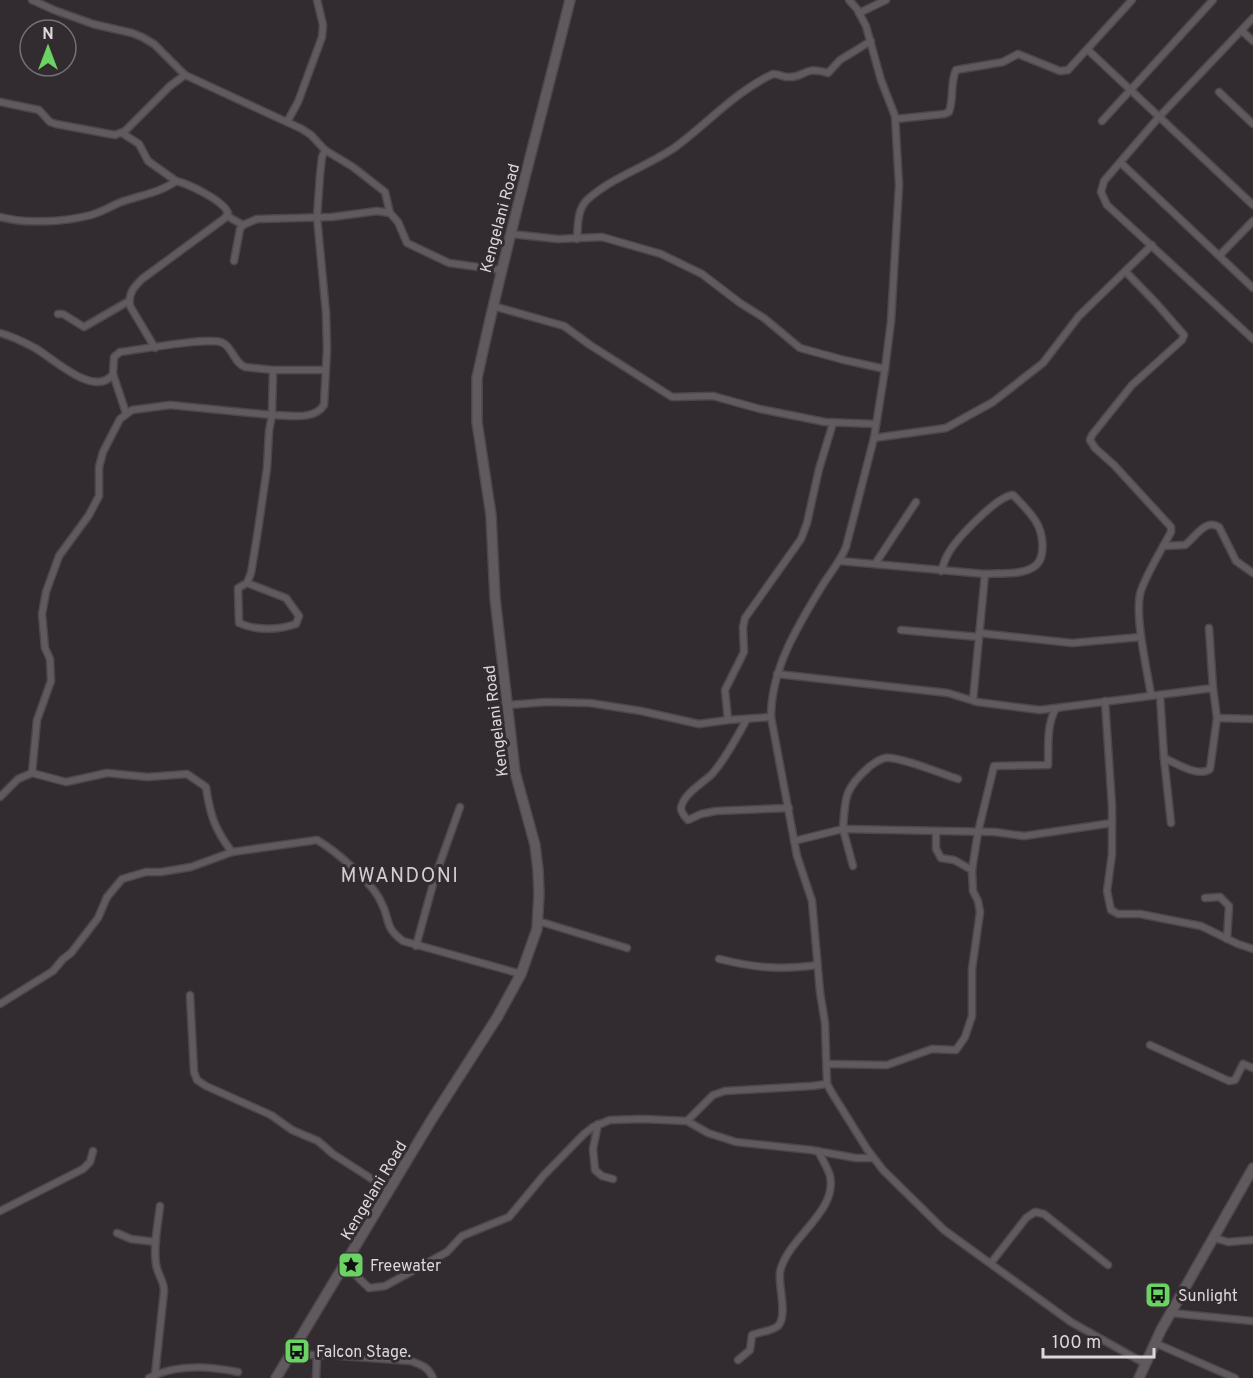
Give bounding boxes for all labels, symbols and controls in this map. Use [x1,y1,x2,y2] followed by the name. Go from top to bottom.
[18,18,78,78] north arrow
[42,25,54,45] text: N
[477,162,525,275] street label: Kengelani Road
[480,664,514,778] street label: Kengelani Road
[341,864,459,890] district label: MWANDONI
[337,1138,412,1244] street label: Kengelani Road
[336,1250,366,1280] place icon: Freewater
[370,1257,441,1277] place label: Freewater
[1143,1280,1173,1310] bus stop icon: Sunlight
[1178,1287,1238,1307] place label: Sunlight
[1043,1321,1154,1359] scale bar
[1052,1332,1101,1355] text: 100 m
[282,1336,312,1366] bus stop icon: Falcon Stage.
[316,1343,411,1363] place label: Falcon Stage.

